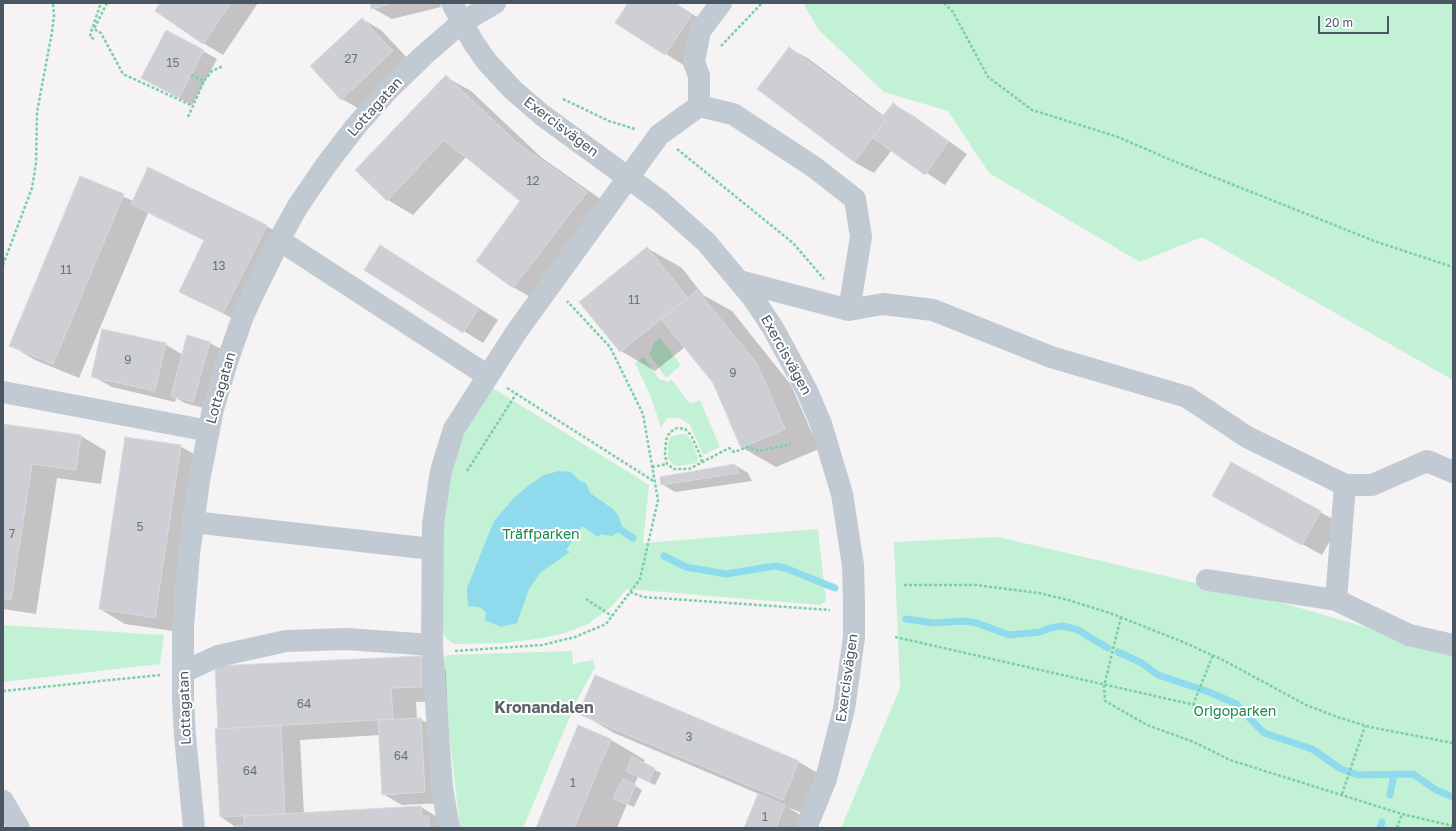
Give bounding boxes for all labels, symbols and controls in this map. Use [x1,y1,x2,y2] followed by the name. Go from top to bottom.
[1320,8,1391,34] scale bar
[1325,15,1353,30] text: 20 m
[344,52,358,66] house number: 27
[167,56,179,70] house number: 15
[344,74,406,140] street label: Lottagatan
[520,94,602,160] street label: Exercisvägen
[527,174,539,188] house number: 12
[213,259,225,273] house number: 13
[60,263,72,277] house number: 11
[628,293,640,307] house number: 11
[757,312,815,398] street label: Exercisvägen
[203,350,239,426] street label: Lottagatan
[124,353,132,367] house number: 9
[729,366,737,380] house number: 9
[137,520,143,534] house number: 5
[9,527,15,541] house number: 7
[502,527,580,543] park label: Träffparken
[832,633,862,723] street label: Exercisvägen
[175,671,195,745] street label: Lottagatan
[297,697,311,711] house number: 64
[494,698,594,718] district label: Kronandalen
[1194,704,1276,720] park label: Origoparken
[685,730,693,744] house number: 3
[394,749,408,763] house number: 64
[243,764,257,778] house number: 64
[570,776,576,790] house number: 1
[762,810,768,824] house number: 1

